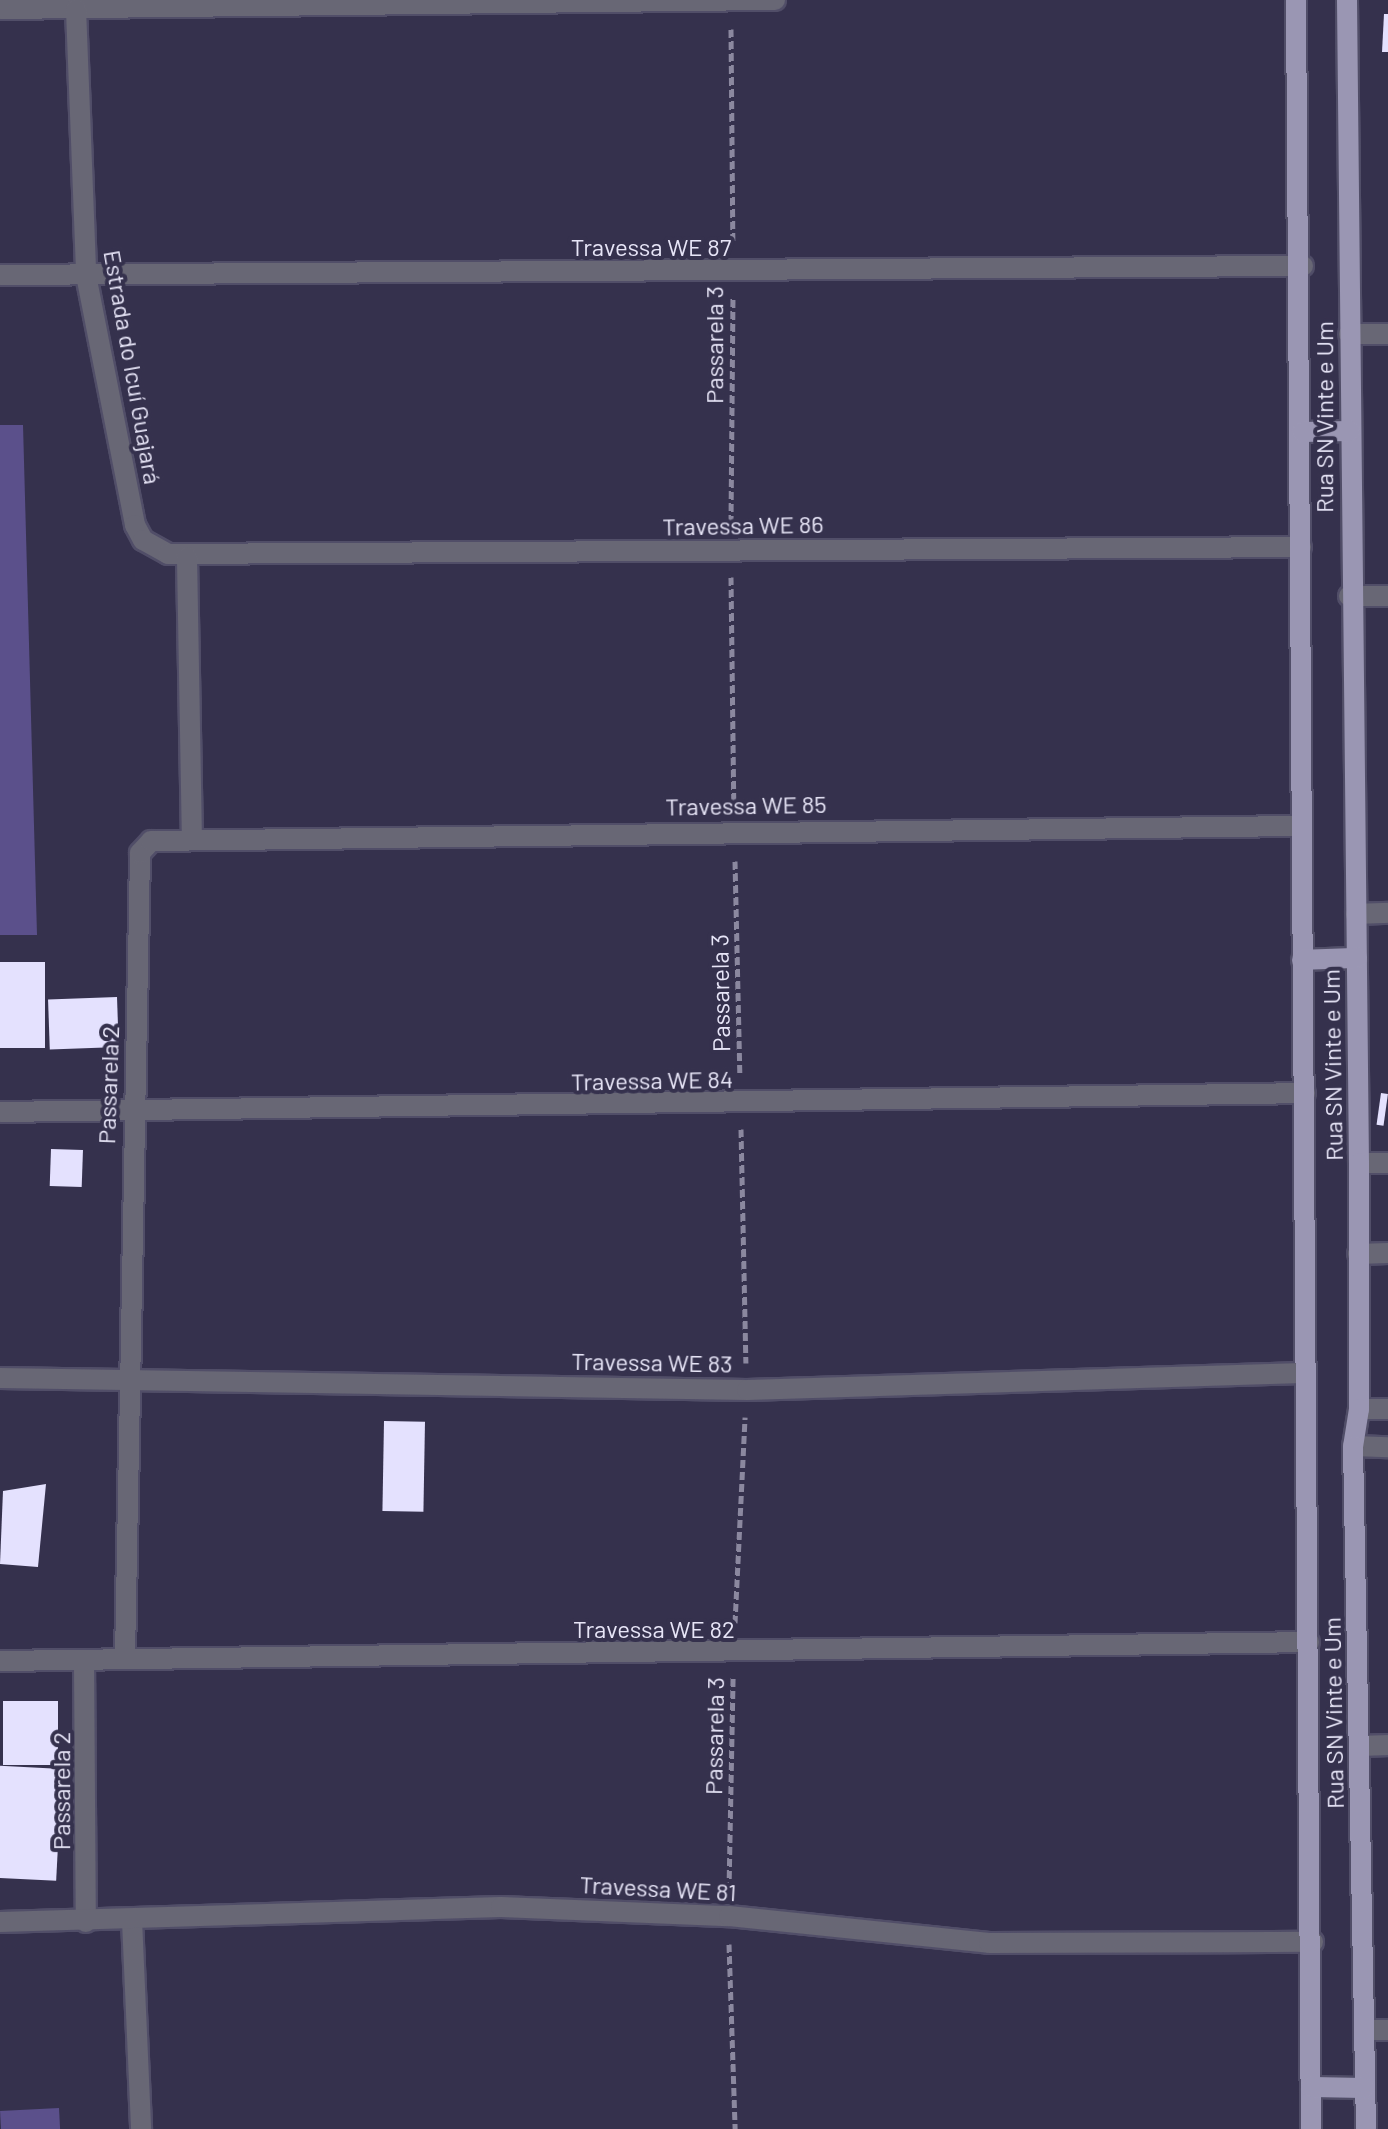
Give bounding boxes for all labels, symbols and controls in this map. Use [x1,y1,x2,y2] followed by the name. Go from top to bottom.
[571,233,731,261] street label: Travessa WE 87
[98,248,168,486] street label: Estrada do Icuí Guajará
[700,286,728,404] street label: Passarela 3
[1310,321,1338,513] street label: Rua SN Vinte e Um
[662,509,824,541] street label: Travessa WE 86
[665,789,827,821] street label: Travessa WE 85
[705,934,735,1052] street label: Passarela 3
[1316,969,1348,1161] street label: Rua SN Vinte e Um
[92,1025,124,1145] street label: Passarela 2
[571,1064,733,1096] street label: Travessa WE 84
[571,1346,733,1378] street label: Travessa WE 83
[573,1615,735,1643] street label: Travessa WE 82
[1317,1617,1349,1809] street label: Rua SN Vinte e Um
[699,1677,729,1795] street label: Passarela 3
[47,1732,75,1850] street label: Passarela 2
[579,1870,737,1906] street label: Travessa WE 81

